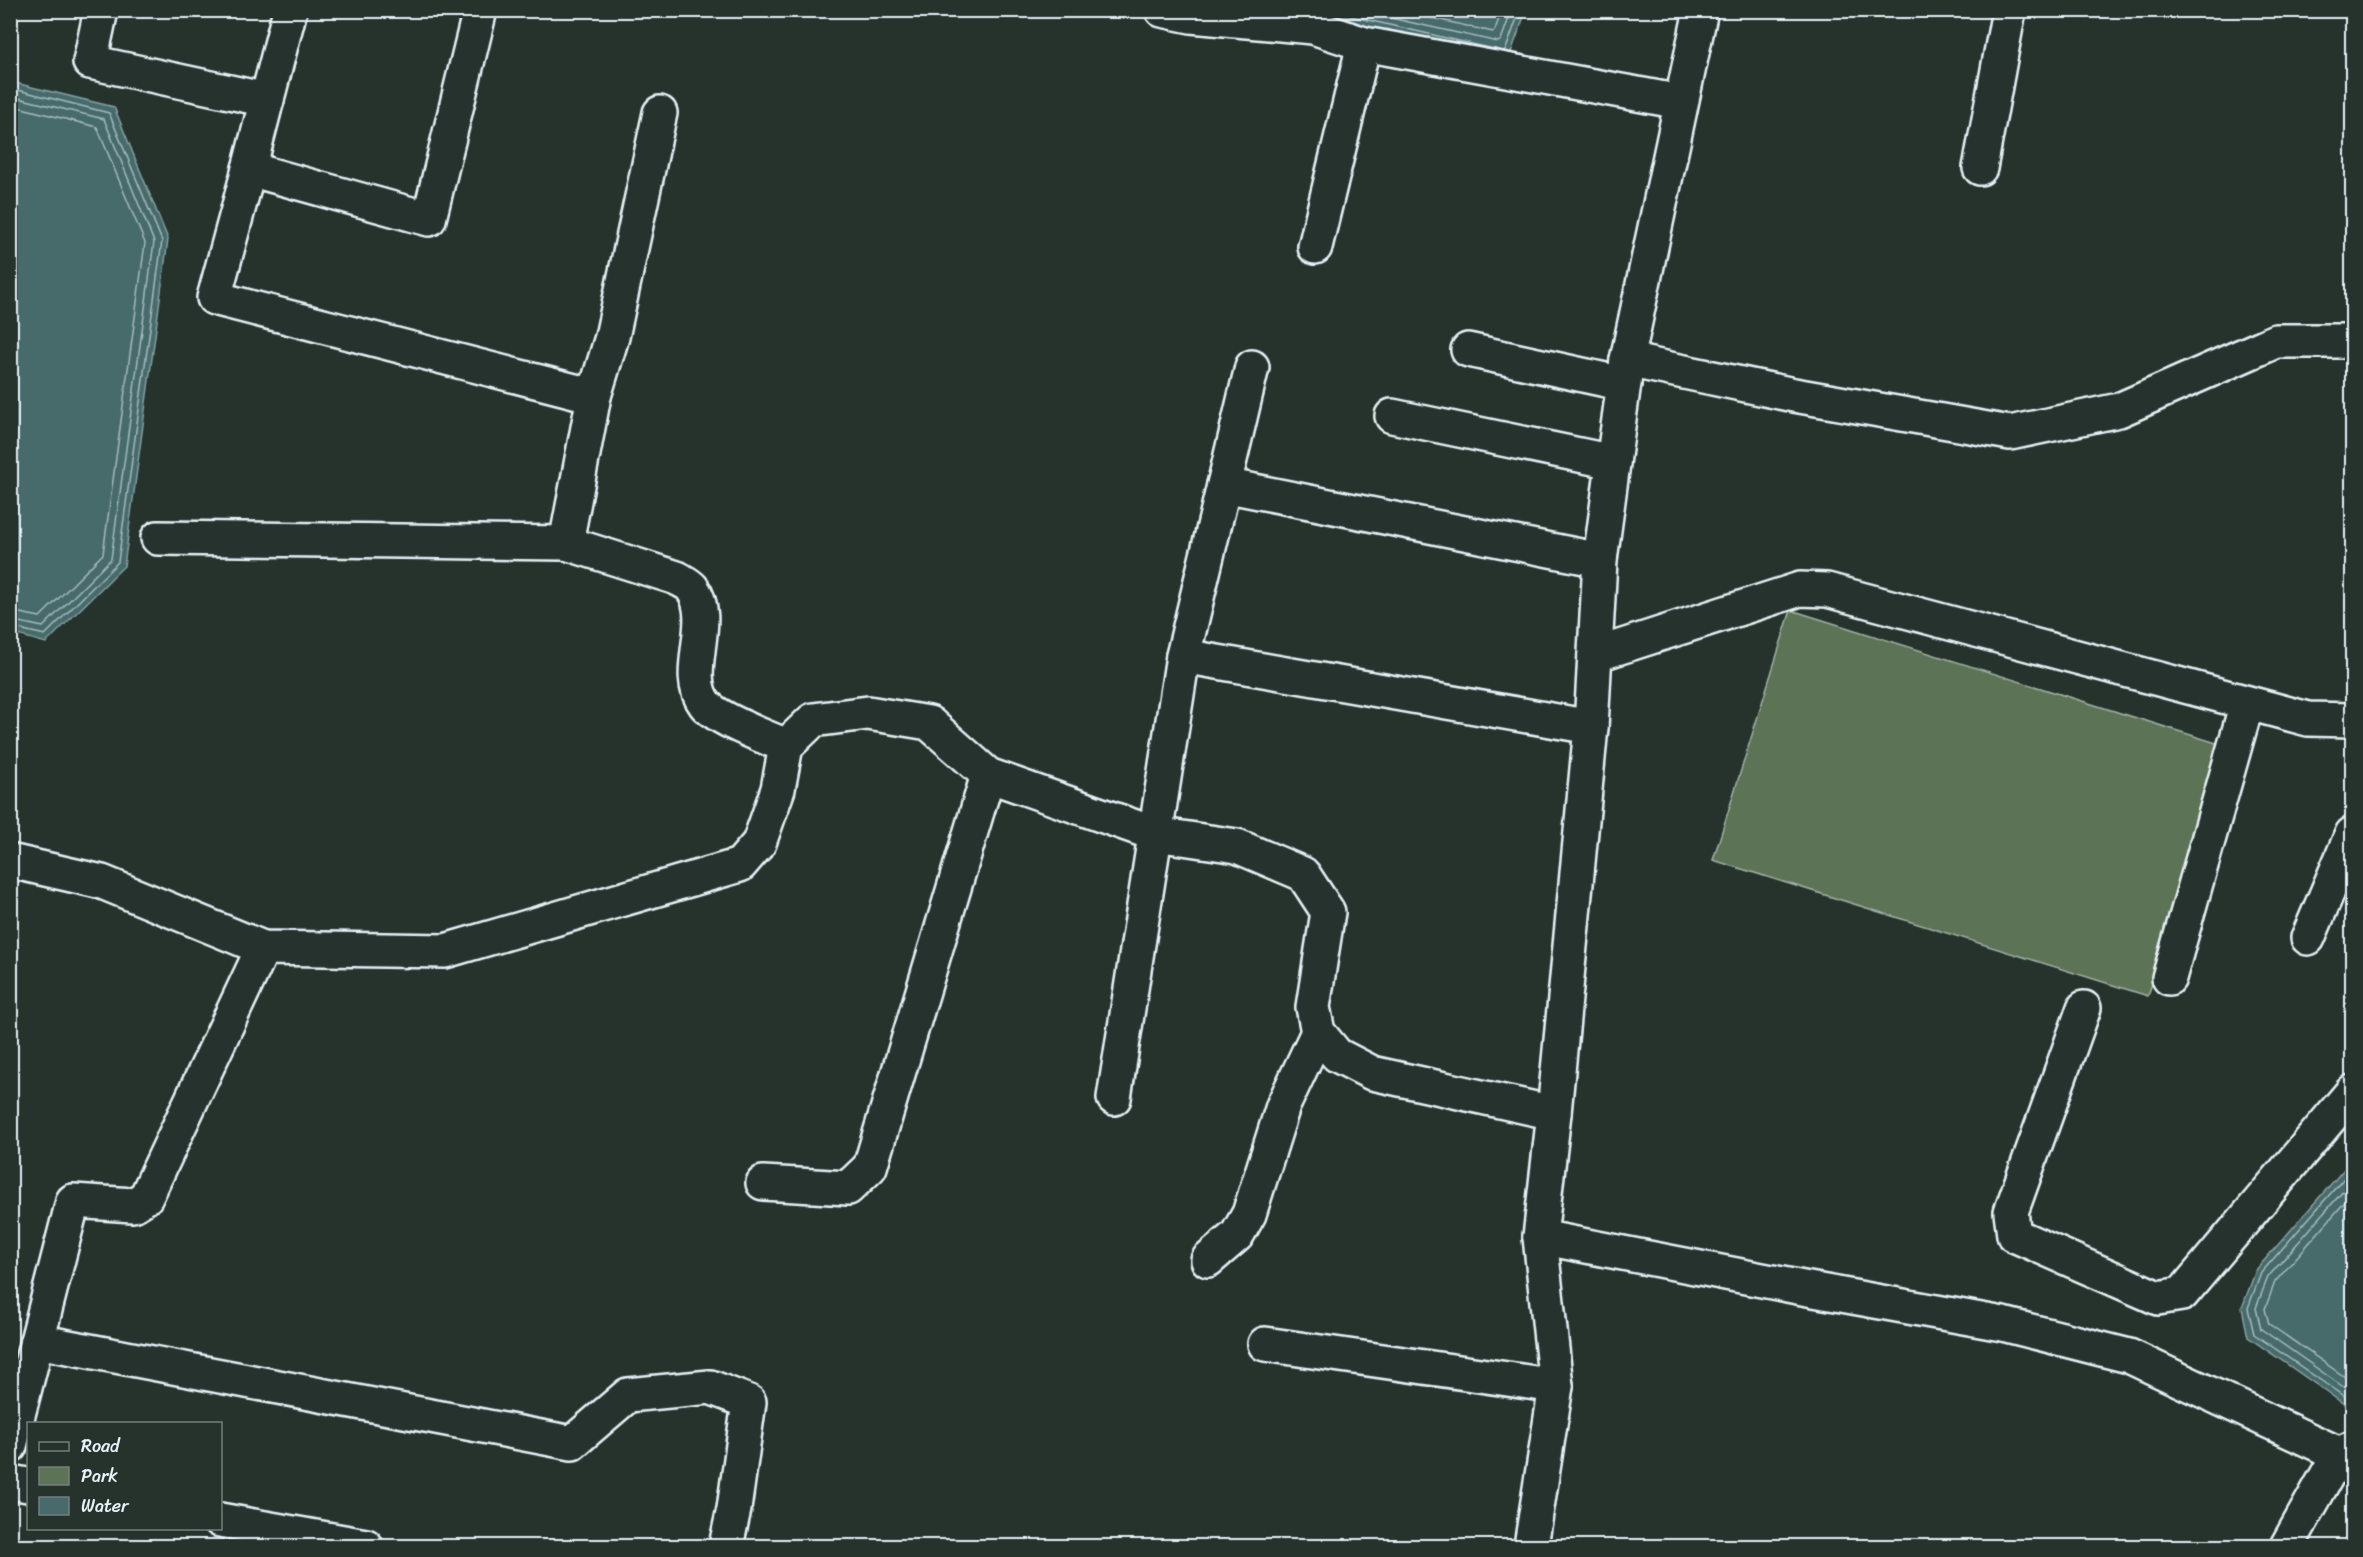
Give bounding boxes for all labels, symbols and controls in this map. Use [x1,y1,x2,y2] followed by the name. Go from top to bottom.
[27,1422,222,1530] legend
[81,1430,121,1462] text: Road
[81,1460,118,1492] text: Park
[81,1490,130,1522] text: Water

